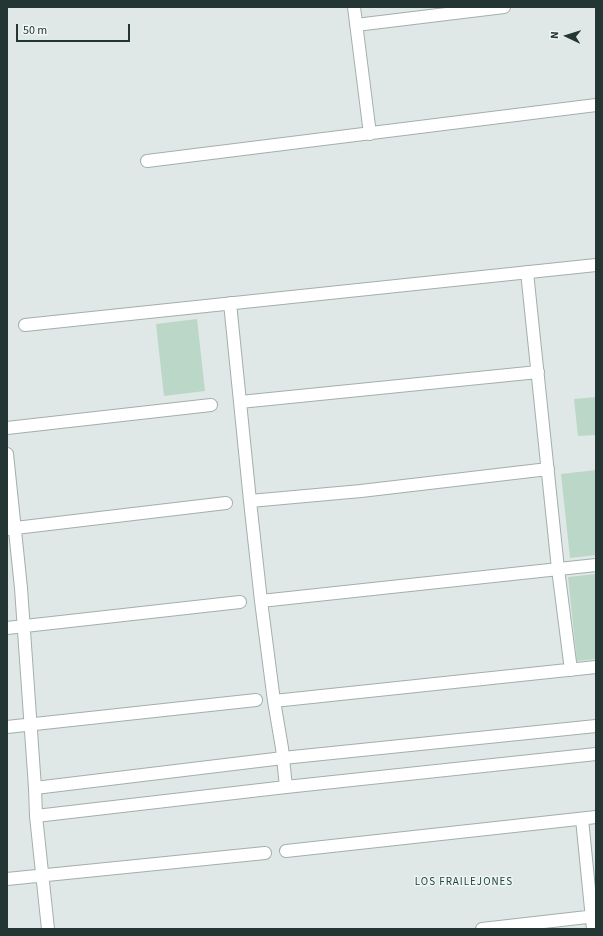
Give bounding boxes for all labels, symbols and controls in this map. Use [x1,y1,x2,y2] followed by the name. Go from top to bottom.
[18,16,132,42] scale bar
[547,16,587,56] north arrow
[23,22,47,39] text: 50 m
[547,31,562,39] text: N
[415,876,513,890] district label: LOS FRAILEJONES

